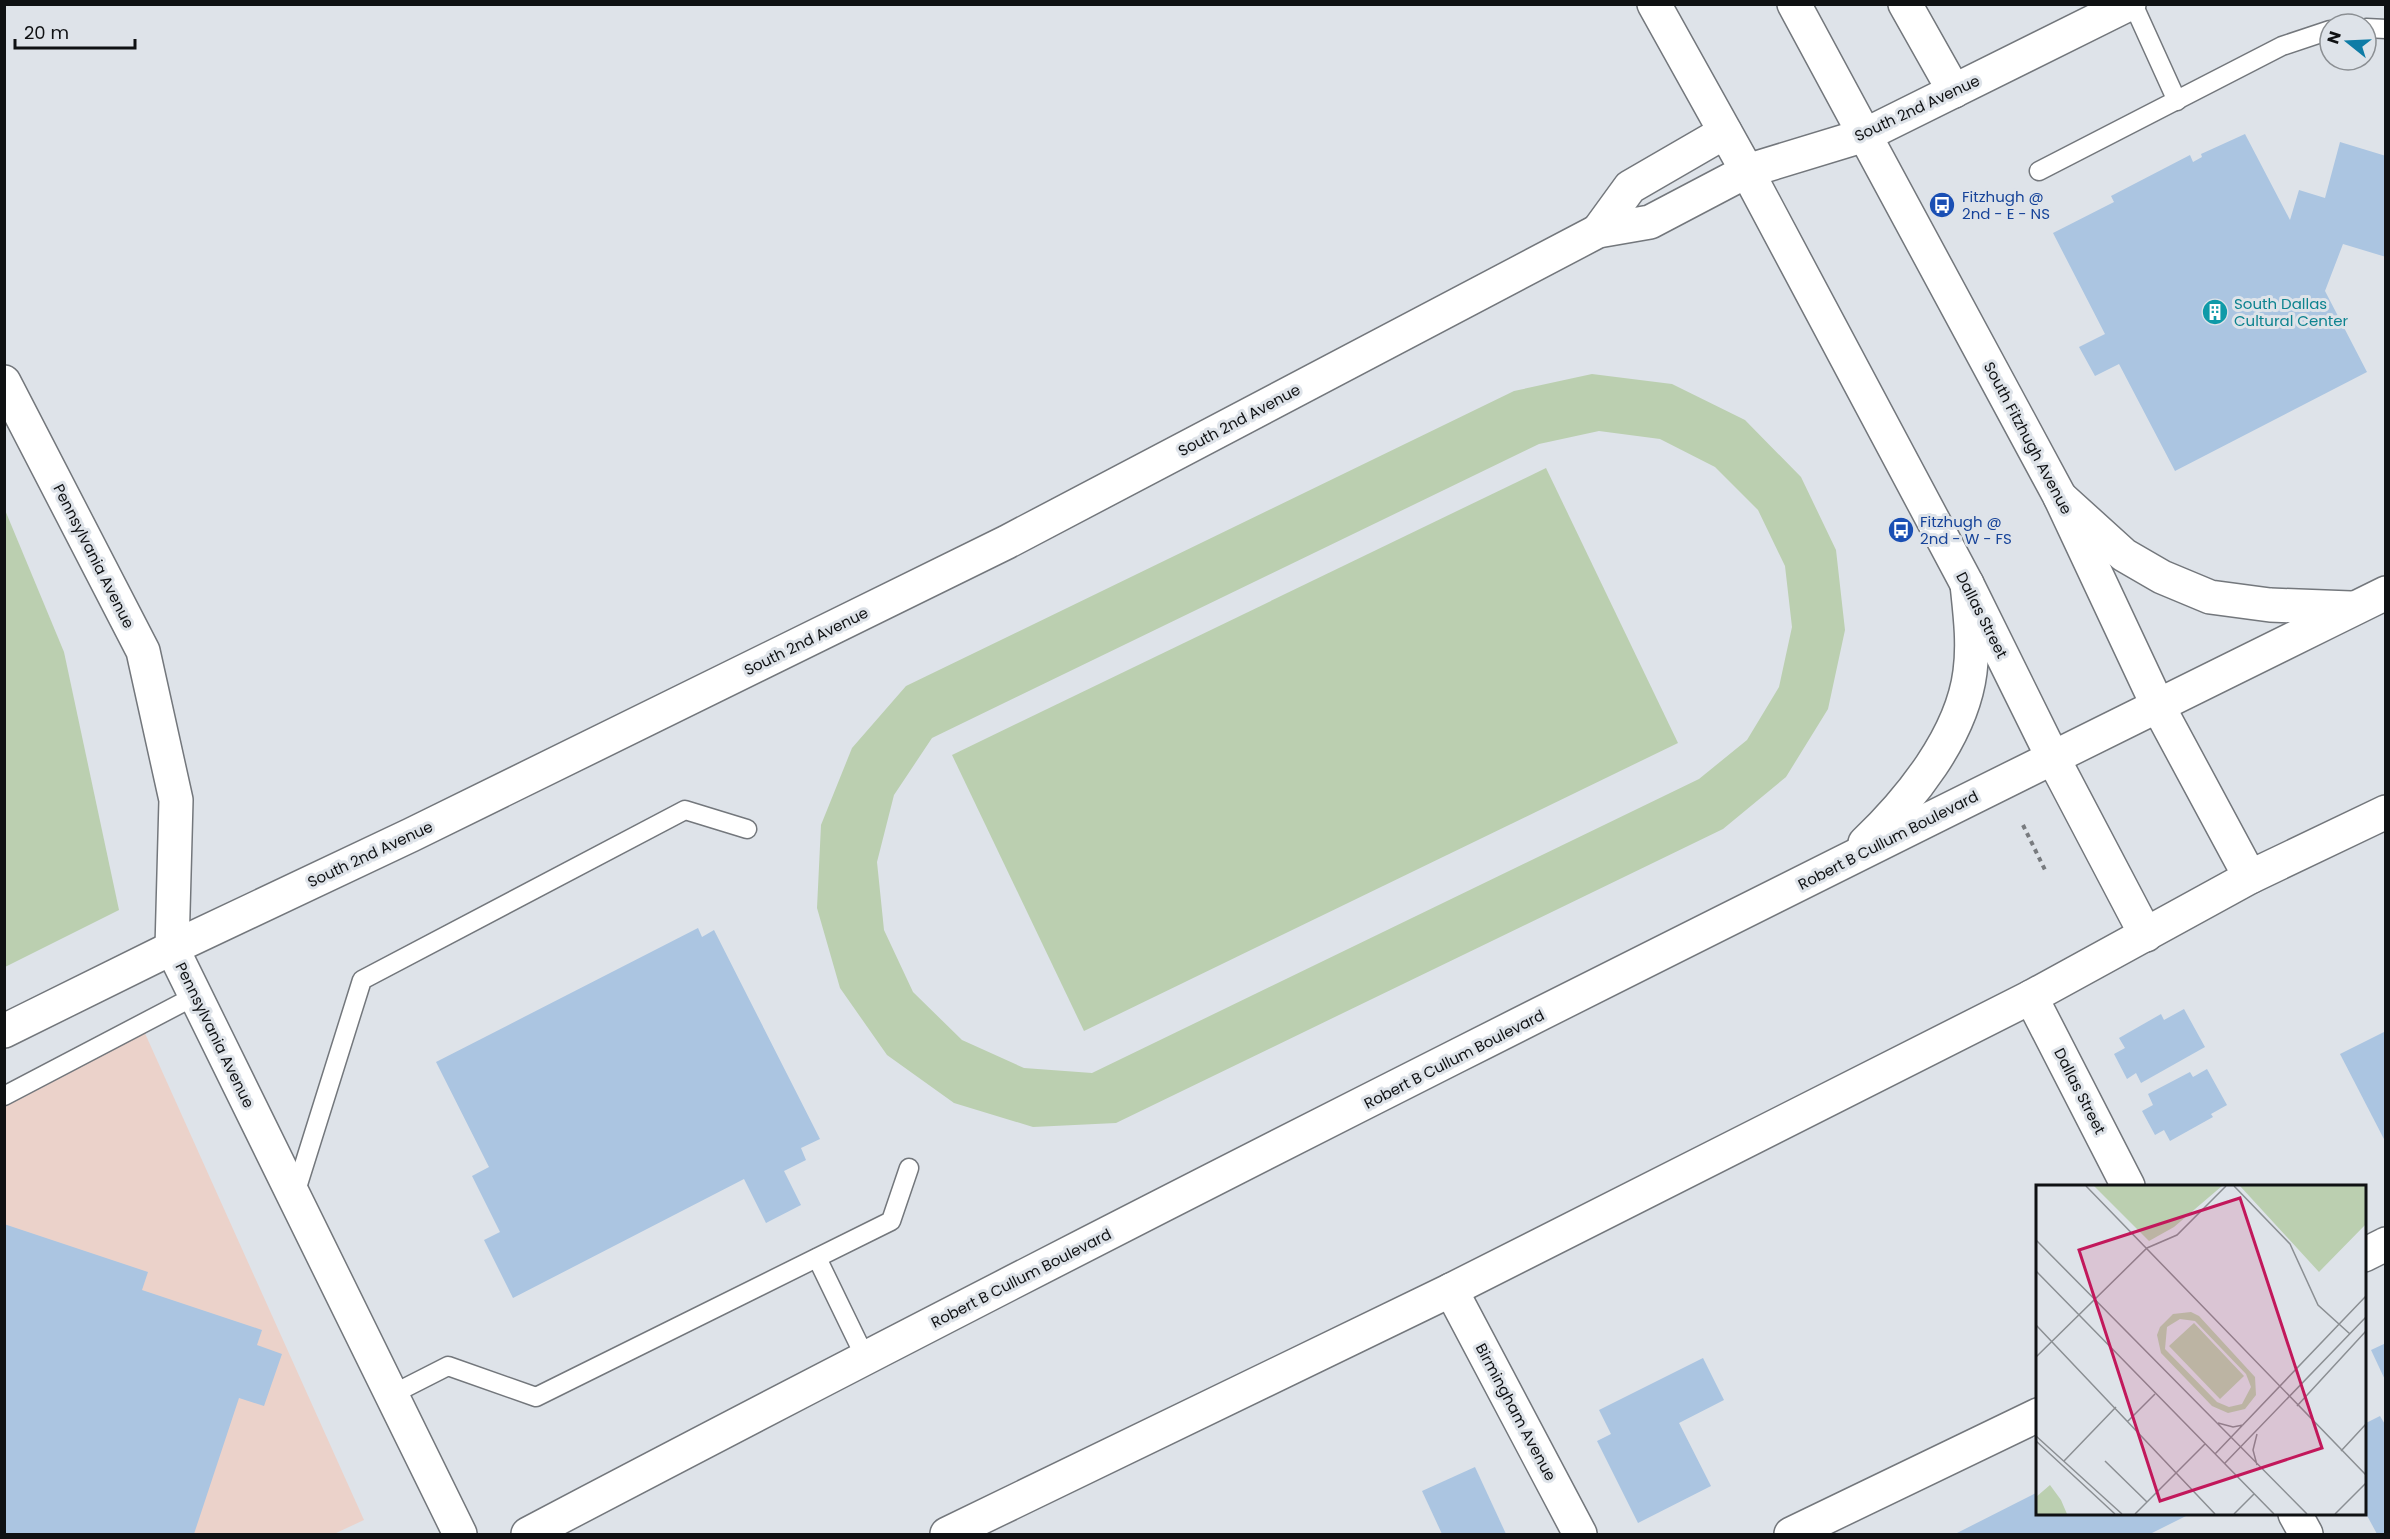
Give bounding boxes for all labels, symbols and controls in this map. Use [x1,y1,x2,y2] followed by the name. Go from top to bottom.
[15,12,135,50] scale bar
[2318,12,2378,72] north arrow
[24,20,69,45] text: 20 m
[2321,28,2347,47] text: N
[1851,70,1983,146] street label: South 2nd Avenue
[1962,186,2050,224] place label: Fitzhugh @ 2nd - E - NS
[1927,190,1957,220] bus stop icon: Fitzhugh @ 2nd - E - NS
[2234,293,2349,331] place label: South Dallas Cultural Center
[2200,297,2230,327] building icon: South Dallas Cultural Center
[1979,358,2077,518] street label: South Fitzhugh Avenue
[1174,379,1304,461] street label: South 2nd Avenue
[48,480,140,632] street label: Pennsylvania Avenue
[1920,511,2012,549] place label: Fitzhugh @ 2nd - W - FS
[1886,515,1916,545] bus stop icon: Fitzhugh @ 2nd - W - FS
[1951,568,2013,662] street label: Dallas Street
[740,602,872,680] street label: South 2nd Avenue
[1794,785,1982,895] street label: Robert B Cullum Boulevard
[304,816,436,892] street label: South 2nd Avenue
[171,959,259,1111] street label: Pennsylvania Avenue
[1360,1004,1548,1114] street label: Robert B Cullum Boulevard
[2049,1044,2111,1138] street label: Dallas Street
[2036,1185,2366,1515] inset map
[927,1223,1115,1333] street label: Robert B Cullum Boulevard
[1471,1340,1561,1484] street label: Birmingham Avenue

